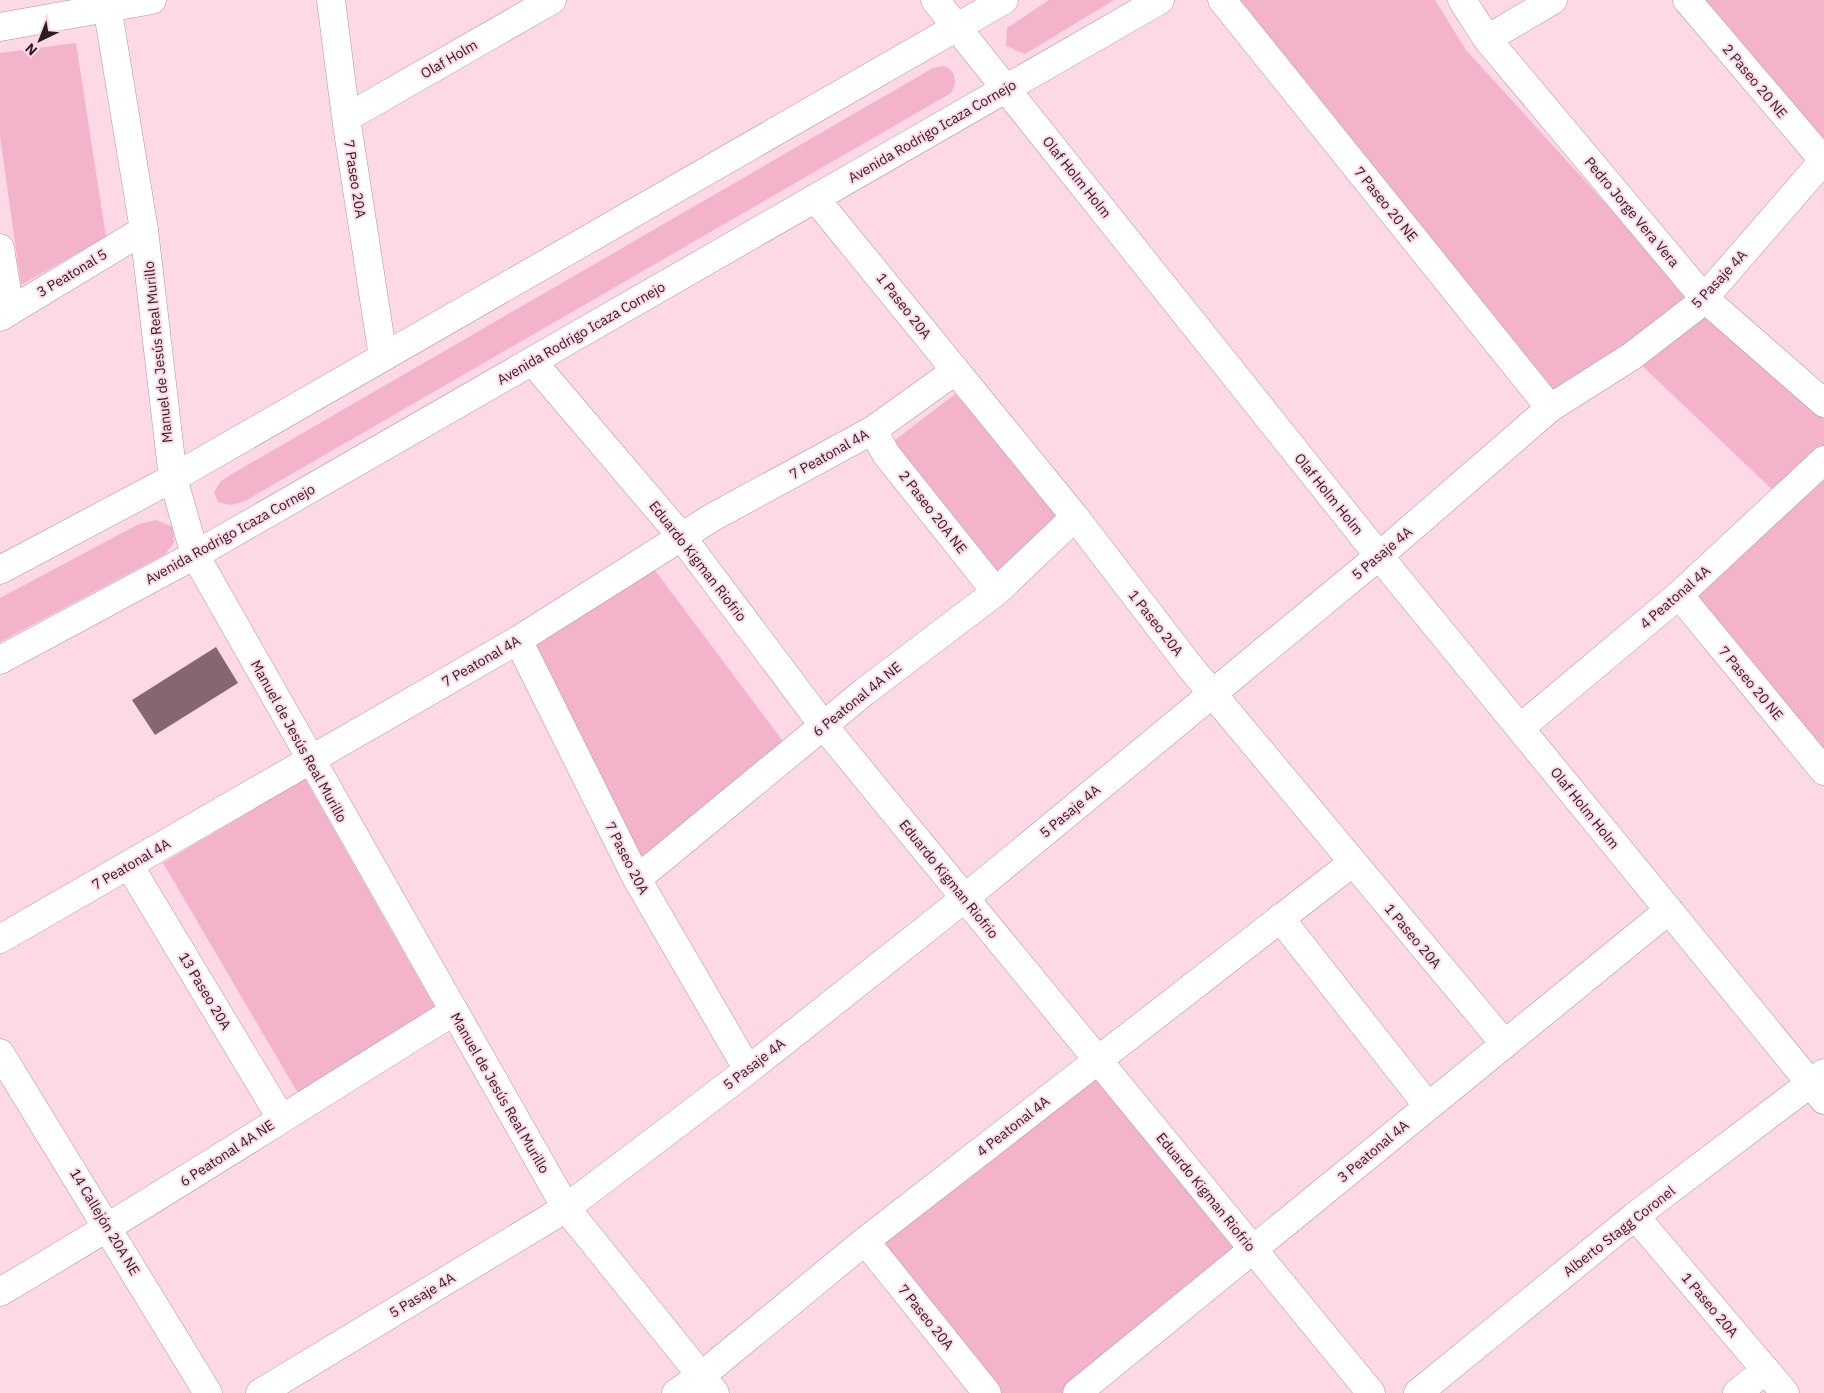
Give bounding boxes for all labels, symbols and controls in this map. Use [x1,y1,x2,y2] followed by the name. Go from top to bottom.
[15,15,65,65] north arrow
[417,36,481,82] street label: Olaf Holm
[21,39,41,60] text: N
[1719,40,1791,122] street label: 2 Paseo 20 NE
[845,75,1019,187] street label: Avenida Rodrigo Icaza Cornejo
[1039,133,1115,221] street label: Olaf Holm Holm
[340,139,370,219] street label: 7 Paseo 20A
[1581,153,1684,271] street label: Pedro Jorge Vera Vera
[1350,163,1422,245] street label: 7 Paseo 20 NE
[34,245,110,301] street label: 3 Peatonal 5
[1687,246,1751,312] street label: 5 Pasaje 4A
[139,260,177,444] street label: Manuel de Jesús Real Murillo
[873,269,935,343] street label: 1 Paseo 20A
[494,277,668,389] street label: Avenida Rodrigo Icaza Cornejo
[786,425,872,483] street label: 7 Peatonal 4A
[1291,450,1367,538] street label: Olaf Holm Holm
[895,467,971,557] street label: 2 Paseo 20A NE
[142,480,318,588] street label: Avenida Rodrigo Icaza Cornejo
[645,497,751,625] street label: Eduardo Kigman Riofrio
[1348,522,1416,584] street label: 5 Pasaje 4A
[1636,561,1714,633] street label: 4 Peatonal 4A
[1125,586,1187,660] street label: 1 Paseo 20A
[439,631,523,691] street label: 7 Peatonal 4A
[1715,642,1787,724] street label: 7 Paseo 20 NE
[247,657,351,825] street label: Manuel de Jesús Real Murillo
[809,658,905,740] street label: 6 Peatonal 4A NE
[1547,764,1623,852] street label: Olaf Holm Holm
[1036,780,1104,842] street label: 5 Pasaje 4A
[895,816,1003,942] street label: Eduardo Kigman Riofrio
[601,819,653,897] street label: 7 Paseo 20A
[89,834,173,894] street label: 7 Peatonal 4A
[1381,900,1445,972] street label: 1 Paseo 20A
[175,949,235,1033] street label: 13 Paseo 20A
[447,1009,554,1177] street label: Manuel de Jesús Real Murillo
[719,1034,789,1094] street label: 5 Pasaje 4A
[973,1092,1053,1160] street label: 4 Peatonal 4A
[176,1116,278,1190] street label: 6 Peatonal 4A NE
[1334,1116,1412,1186] street label: 3 Peatonal 4A
[1152,1129,1260,1255] street label: Eduardo Kigman Riofrio
[66,1165,144,1279] street label: 14 Callejón 20A NE
[1559,1182,1679,1280] street label: Alberto Stagg Coronel
[386,1268,458,1322] street label: 5 Pasaje 4A
[1678,1269,1742,1341] street label: 1 Paseo 20A
[894,1281,958,1353] street label: 7 Paseo 20A

